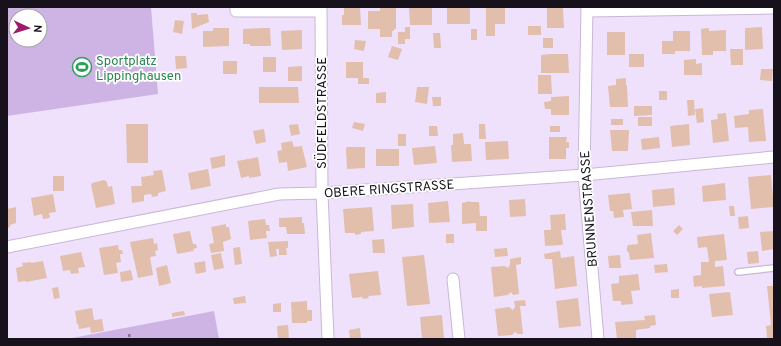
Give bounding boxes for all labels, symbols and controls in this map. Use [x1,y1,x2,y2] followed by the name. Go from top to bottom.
[8,8,48,48] north arrow
[30,24,44,33] text: N
[96,54,181,85] place label: Sportplatz Lippinghausen
[71,56,93,78] sports icon: Sportplatz Lippinghausen
[313,57,331,169] street label: SÜDFELDSTRASSE
[578,150,602,268] street label: BRUNNENSTRASSE
[323,177,455,203] street label: OBERE RINGSTRASSE

